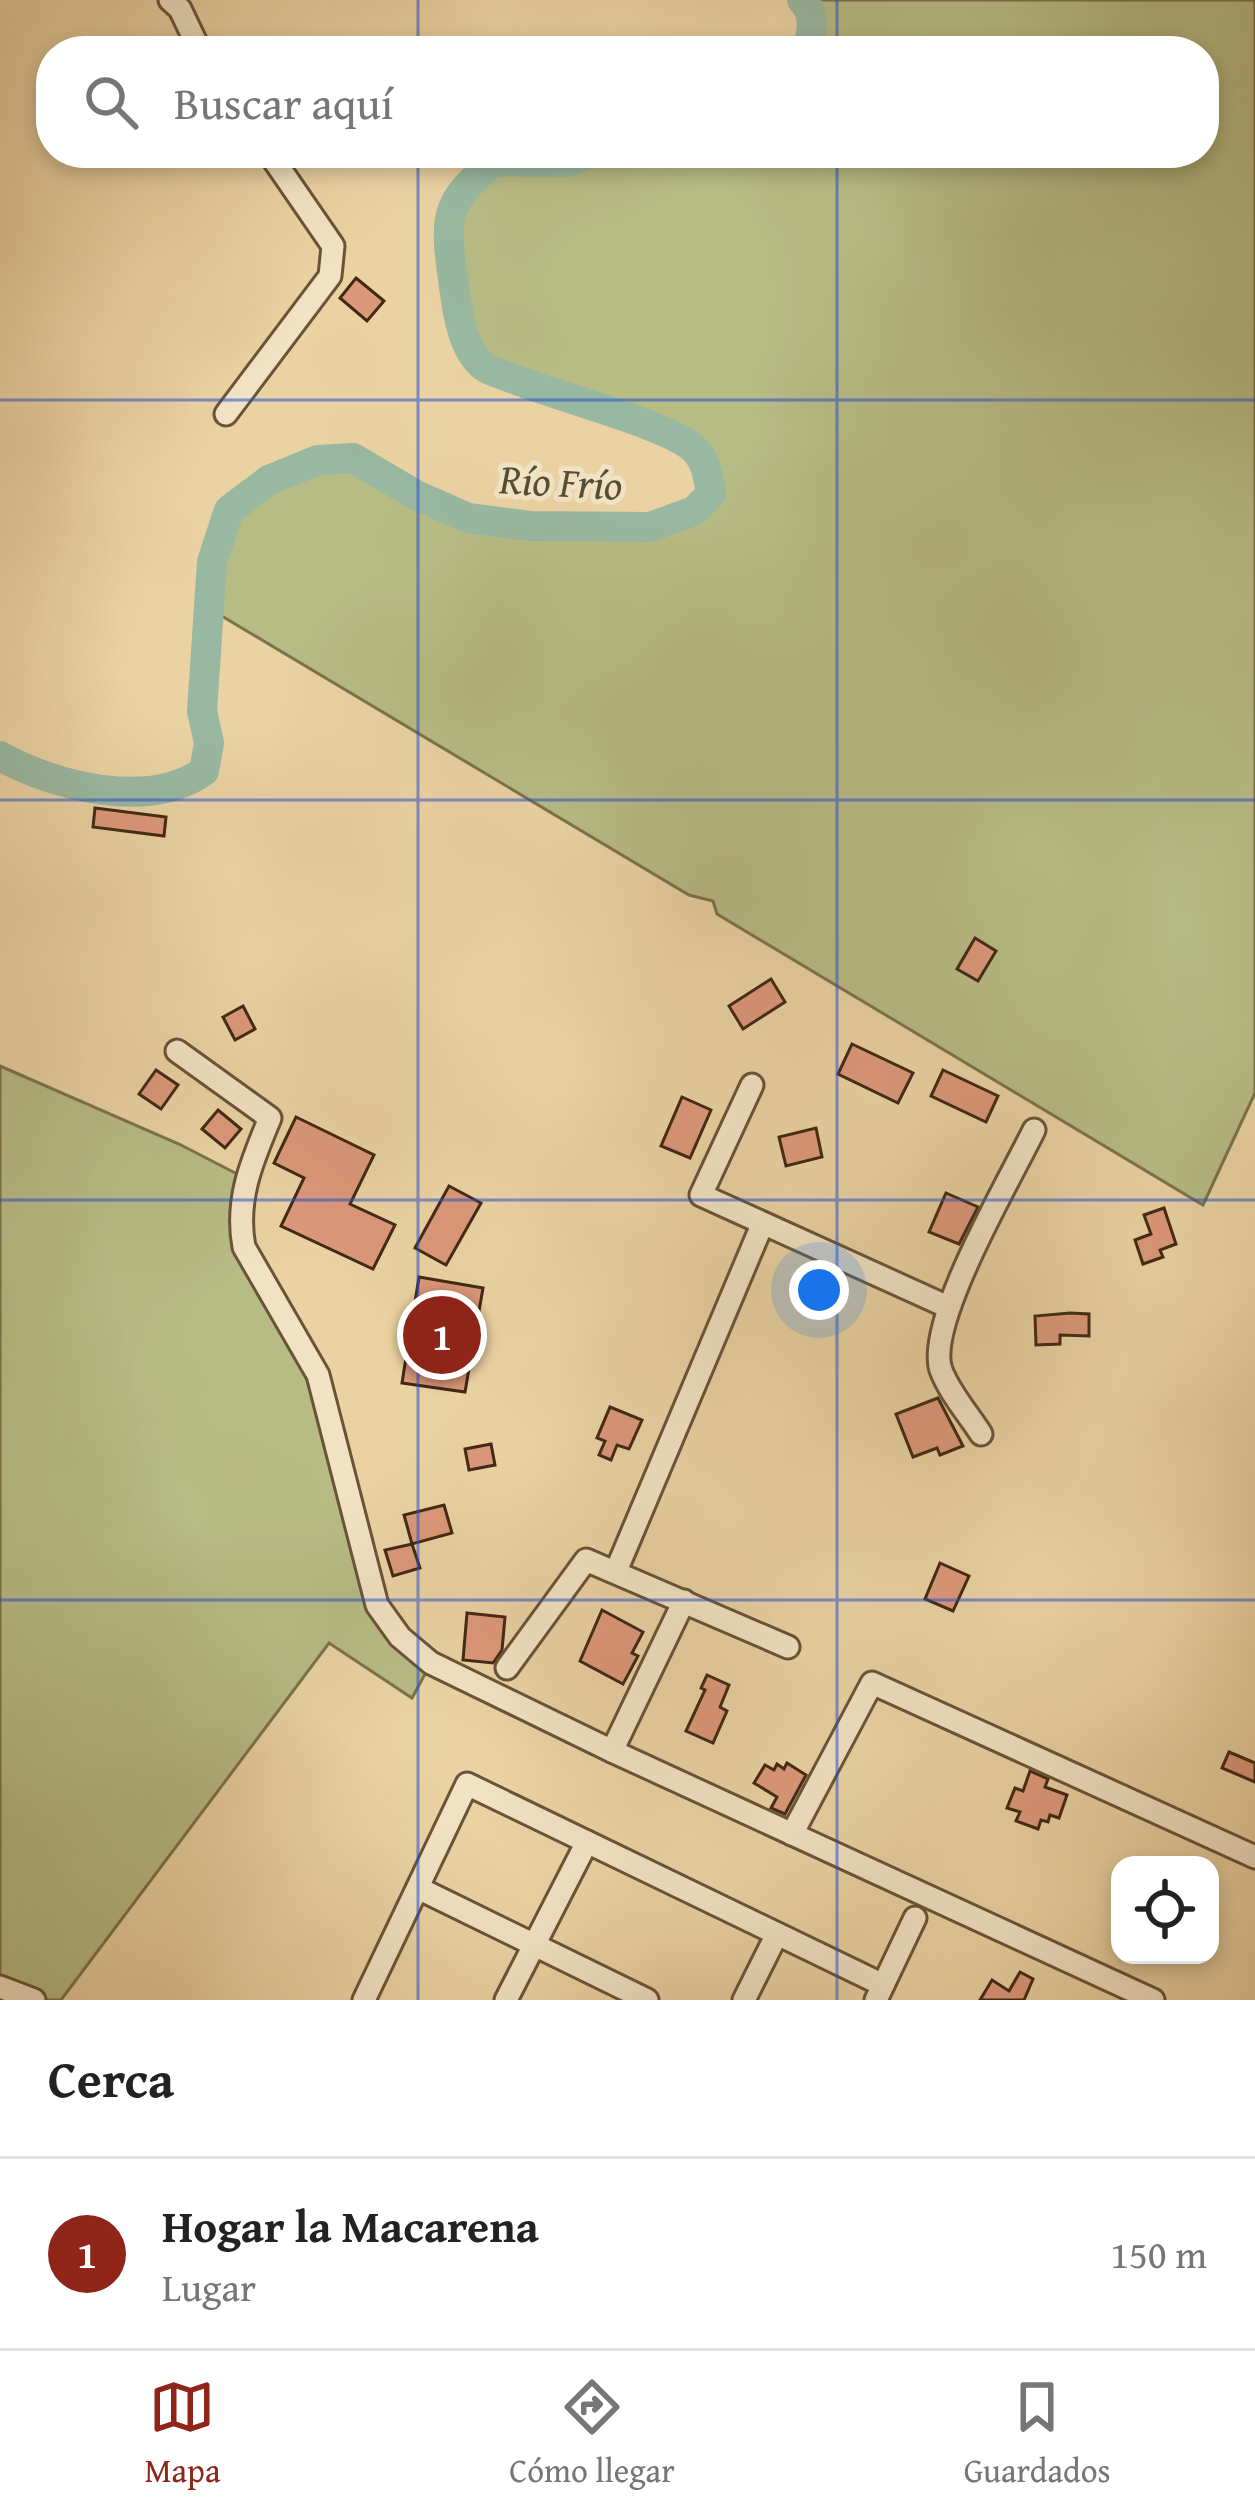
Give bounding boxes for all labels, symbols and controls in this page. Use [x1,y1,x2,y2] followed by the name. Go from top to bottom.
[36,36,1219,168] search box
[78,69,144,135] icon: search
[174,70,393,135] text: Buscar aquí
[497,447,624,515] water label: Río Frío
[789,1260,849,1320] your location
[403,1290,481,1380] pin: 1
[1111,1856,1219,1964] map controls
[1111,1856,1219,1964] button: locate
[48,2041,174,2116] text: Cerca
[162,2193,539,2258] text: Hogar la Macarena
[77,2225,97,2282] text: 1
[1110,2225,1207,2282] text: 150 m
[162,2258,256,2315] text: Lugar
[144,2374,220,2494] tab: Mapa
[509,2374,675,2494] tab: Cómo llegar
[964,2374,1111,2494] tab: Guardados

